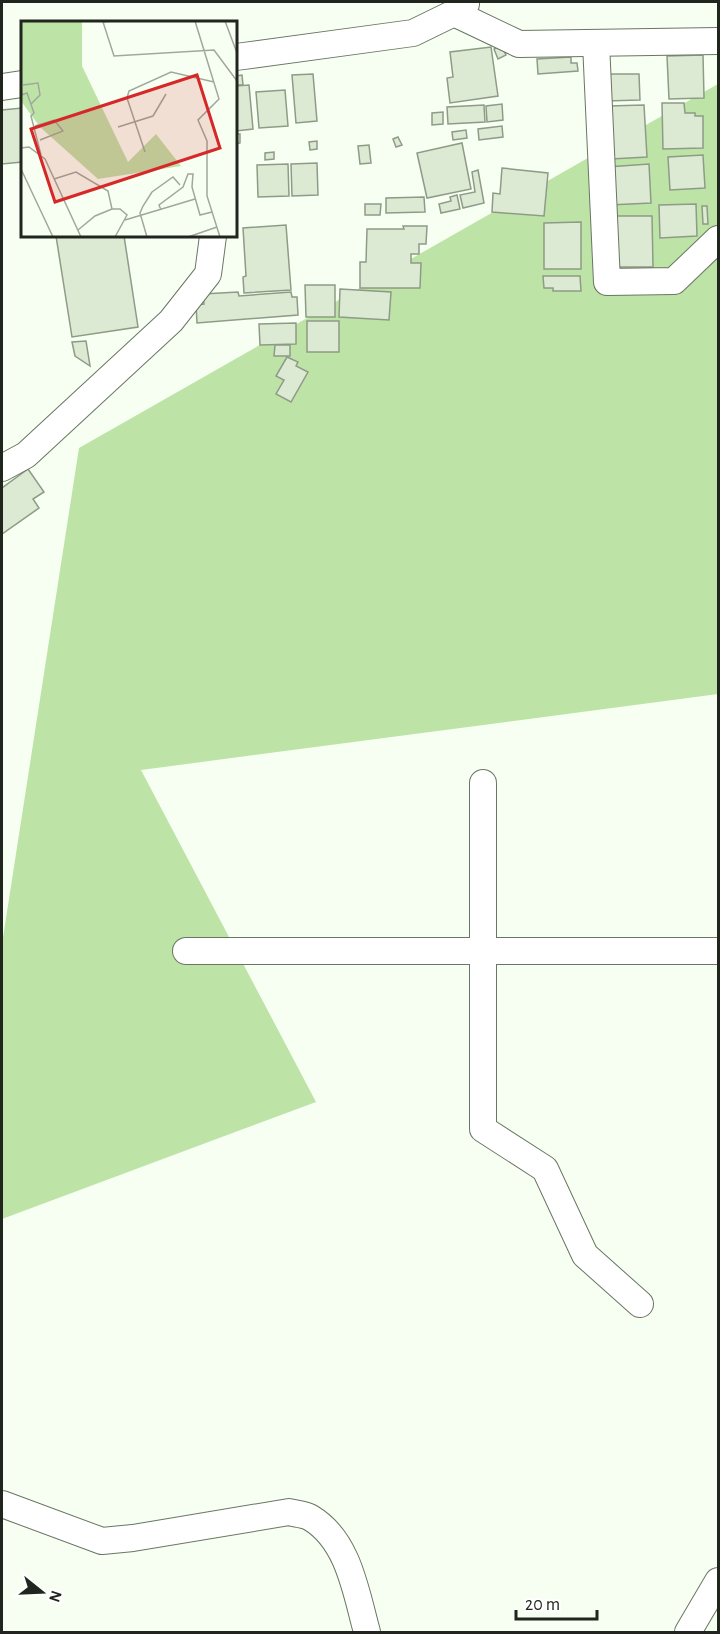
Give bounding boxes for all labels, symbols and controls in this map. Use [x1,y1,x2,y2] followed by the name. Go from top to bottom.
[21,21,237,237] inset map
[12,1562,72,1622] north arrow
[516,1583,597,1621] scale bar
[46,1589,65,1604] text: N
[525,1596,560,1614] text: 20 m

